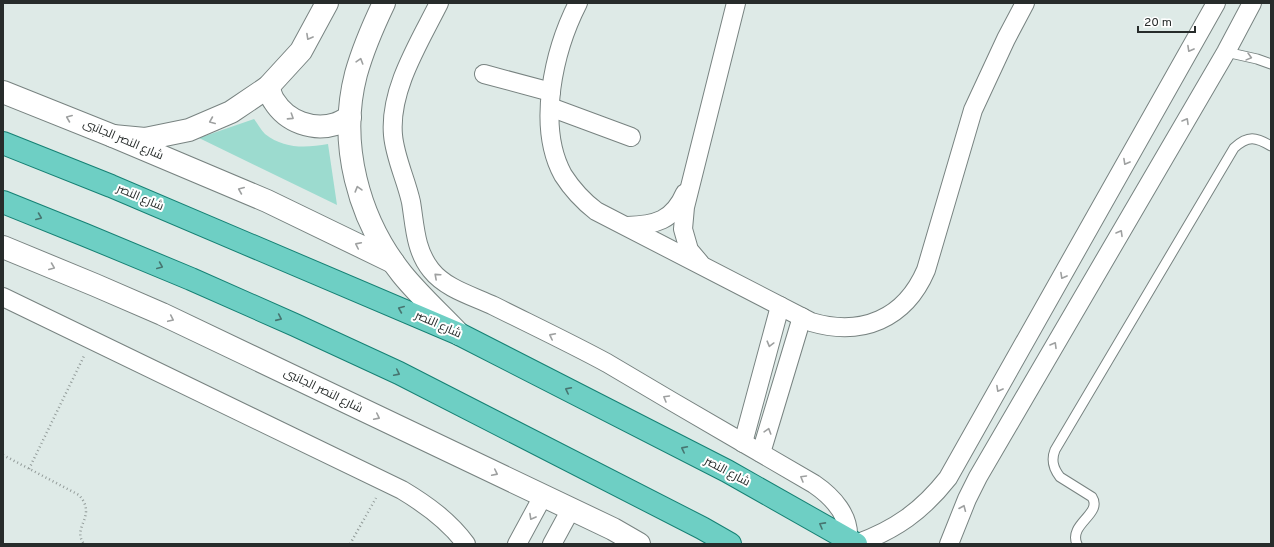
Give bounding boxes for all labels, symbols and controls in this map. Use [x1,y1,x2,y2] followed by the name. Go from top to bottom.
[1138,8,1195,34] scale bar
[1144,15,1172,31] text: 20 m
[306,33,313,40] one-way arrow
[1188,45,1195,52] one-way arrow
[1245,52,1252,61] one-way arrow
[355,57,364,64] one-way arrow
[286,113,293,120] one-way arrow
[66,115,73,123] one-way arrow
[80,116,166,164] street label: شارع النصر الجانبى
[209,116,216,124] one-way arrow
[1181,118,1188,125] one-way arrow
[1124,158,1131,166] one-way arrow
[113,181,166,215] street label: شارع النصر
[354,185,363,192] one-way arrow
[237,186,244,194] one-way arrow
[36,212,43,220] one-way arrow
[1115,230,1122,237] one-way arrow
[355,242,363,250] one-way arrow
[155,261,163,269] one-way arrow
[48,262,56,270] one-way arrow
[1060,272,1067,279] one-way arrow
[434,273,442,281] one-way arrow
[397,305,404,313] one-way arrow
[411,307,464,342] street label: شارع النصر
[274,313,282,321] one-way arrow
[167,314,175,322] one-way arrow
[549,333,557,341] one-way arrow
[766,340,775,347] one-way arrow
[1049,342,1056,349] one-way arrow
[281,365,365,417] street label: شارع النصر الجانبى
[392,368,400,375] one-way arrow
[996,385,1003,392] one-way arrow
[565,387,572,394] one-way arrow
[663,396,671,403] one-way arrow
[373,412,381,420] one-way arrow
[763,428,772,435] one-way arrow
[680,446,688,454] one-way arrow
[700,453,753,491] street label: شارع النصر
[490,468,498,476] one-way arrow
[800,475,807,482] one-way arrow
[958,504,966,512] one-way arrow
[529,513,536,520] one-way arrow
[819,522,826,529] one-way arrow

